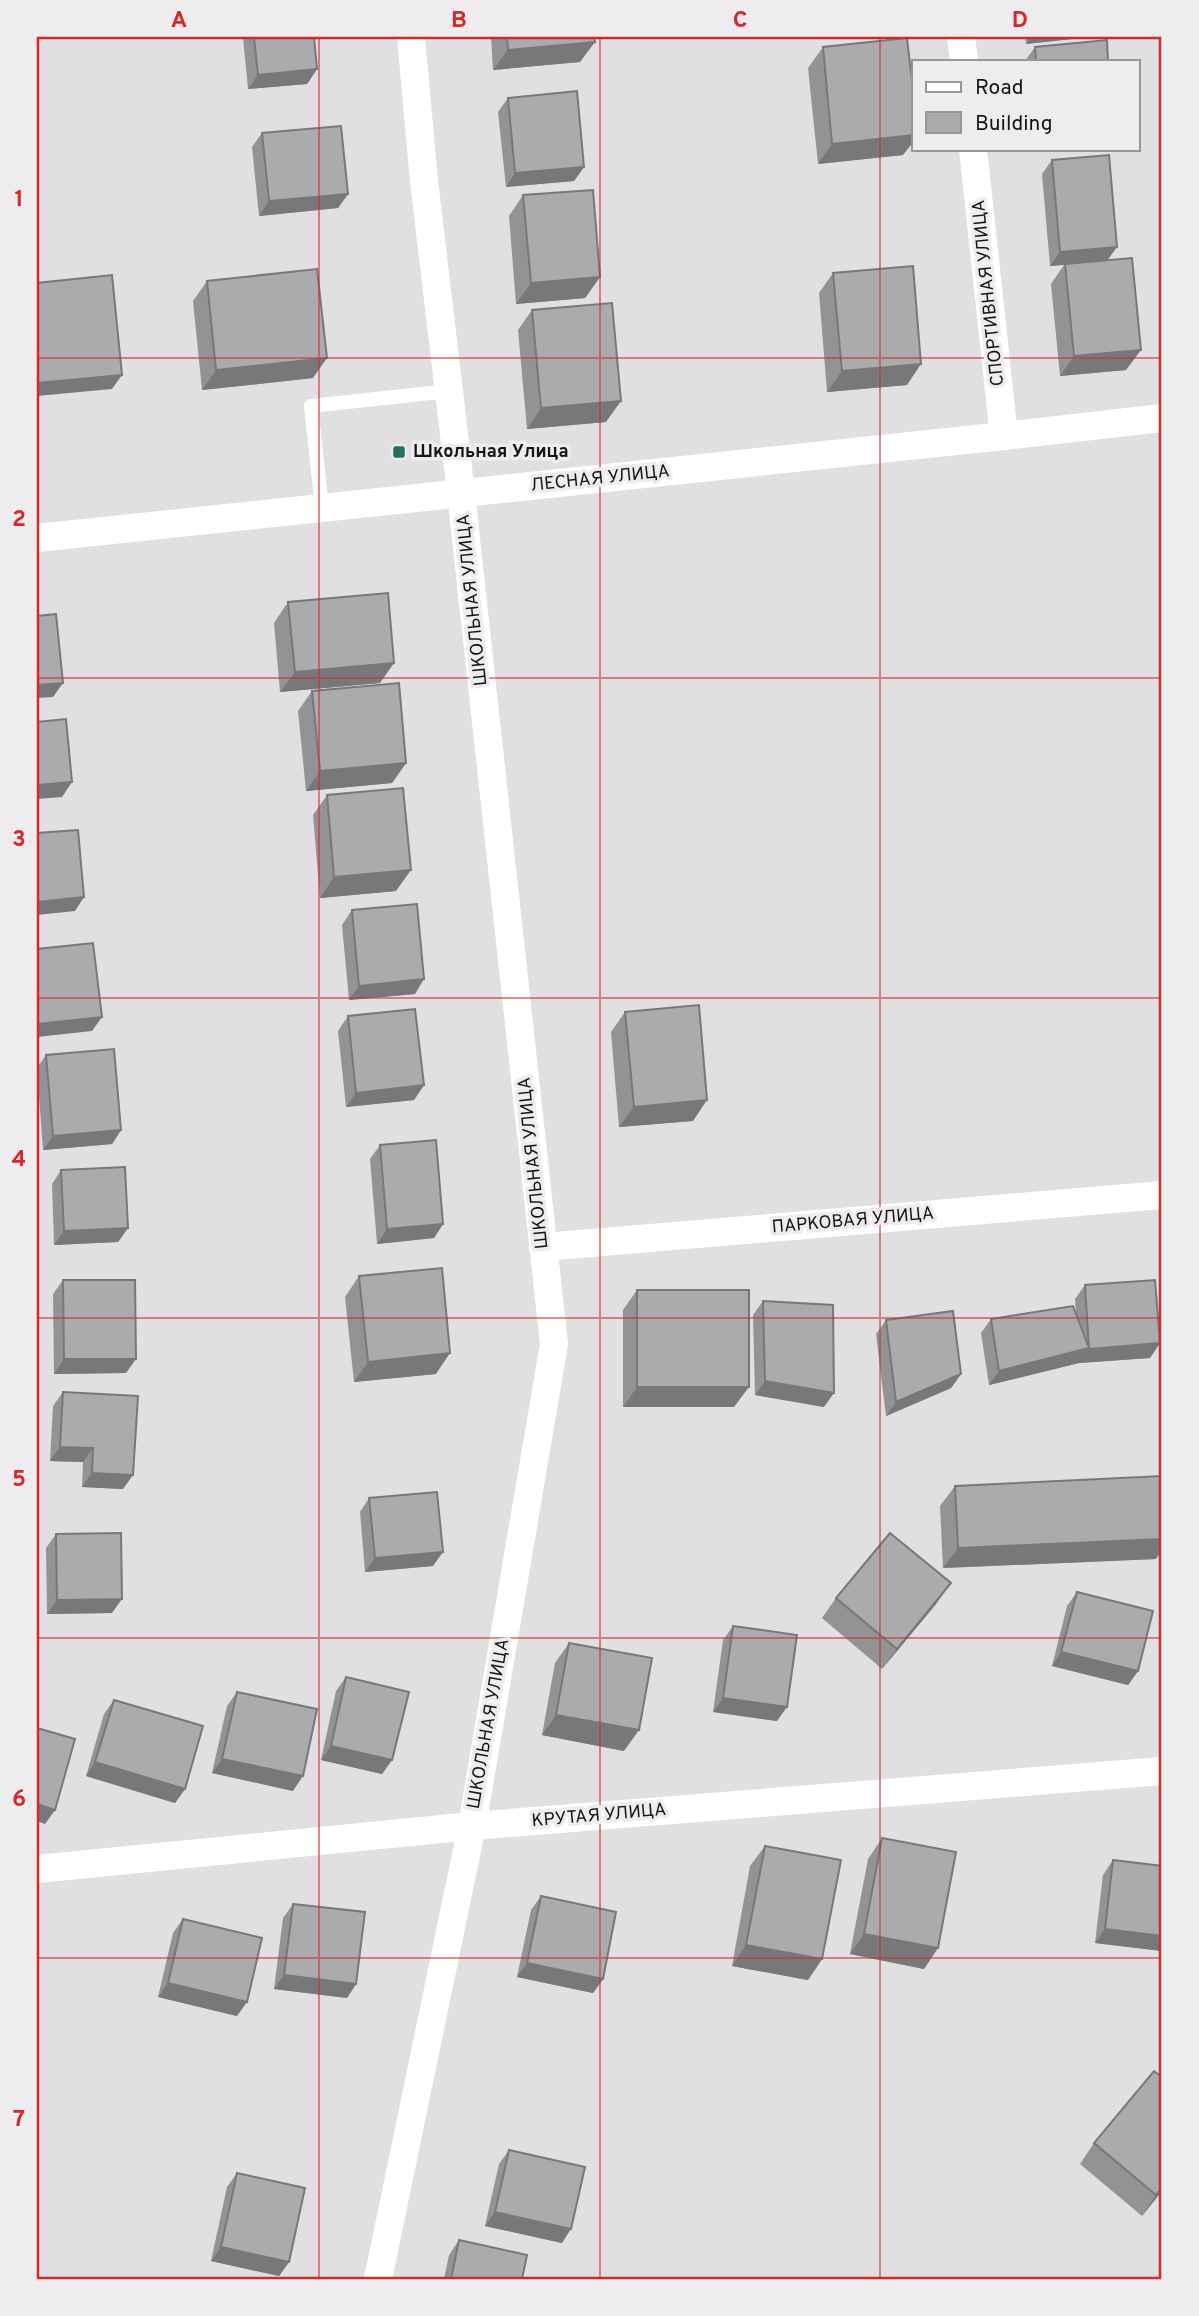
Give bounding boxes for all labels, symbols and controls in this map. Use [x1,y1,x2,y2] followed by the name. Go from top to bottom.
[171,7,187,36] text: A
[451,7,467,36] text: B
[733,7,747,36] text: C
[1012,7,1028,36] text: D
[912,60,1140,150] legend
[975,75,1024,102] text: Road
[975,111,1053,138] text: Building
[14,186,24,215] text: 1
[968,199,1010,387] street label: СПОРТИВНАЯ УЛИЦА
[413,441,569,464] place label: Школьная Улица
[391,444,407,460] marker: Школьная Улица
[529,460,671,498] street label: ЛЕСНАЯ УЛИЦА
[12,506,26,535] text: 2
[453,513,493,687] street label: ШКОЛЬНАЯ УЛИЦА
[12,826,26,855] text: 3
[514,1076,554,1250] street label: ШКОЛЬНАЯ УЛИЦА
[12,1146,26,1175] text: 4
[771,1202,935,1240] street label: ПАРКОВАЯ УЛИЦА
[12,1466,26,1495] text: 5
[463,1637,515,1811] street label: ШКОЛЬНАЯ УЛИЦА
[12,1786,26,1815] text: 6
[531,1799,667,1833] street label: КРУТАЯ УЛИЦА
[13,2106,25,2135] text: 7

